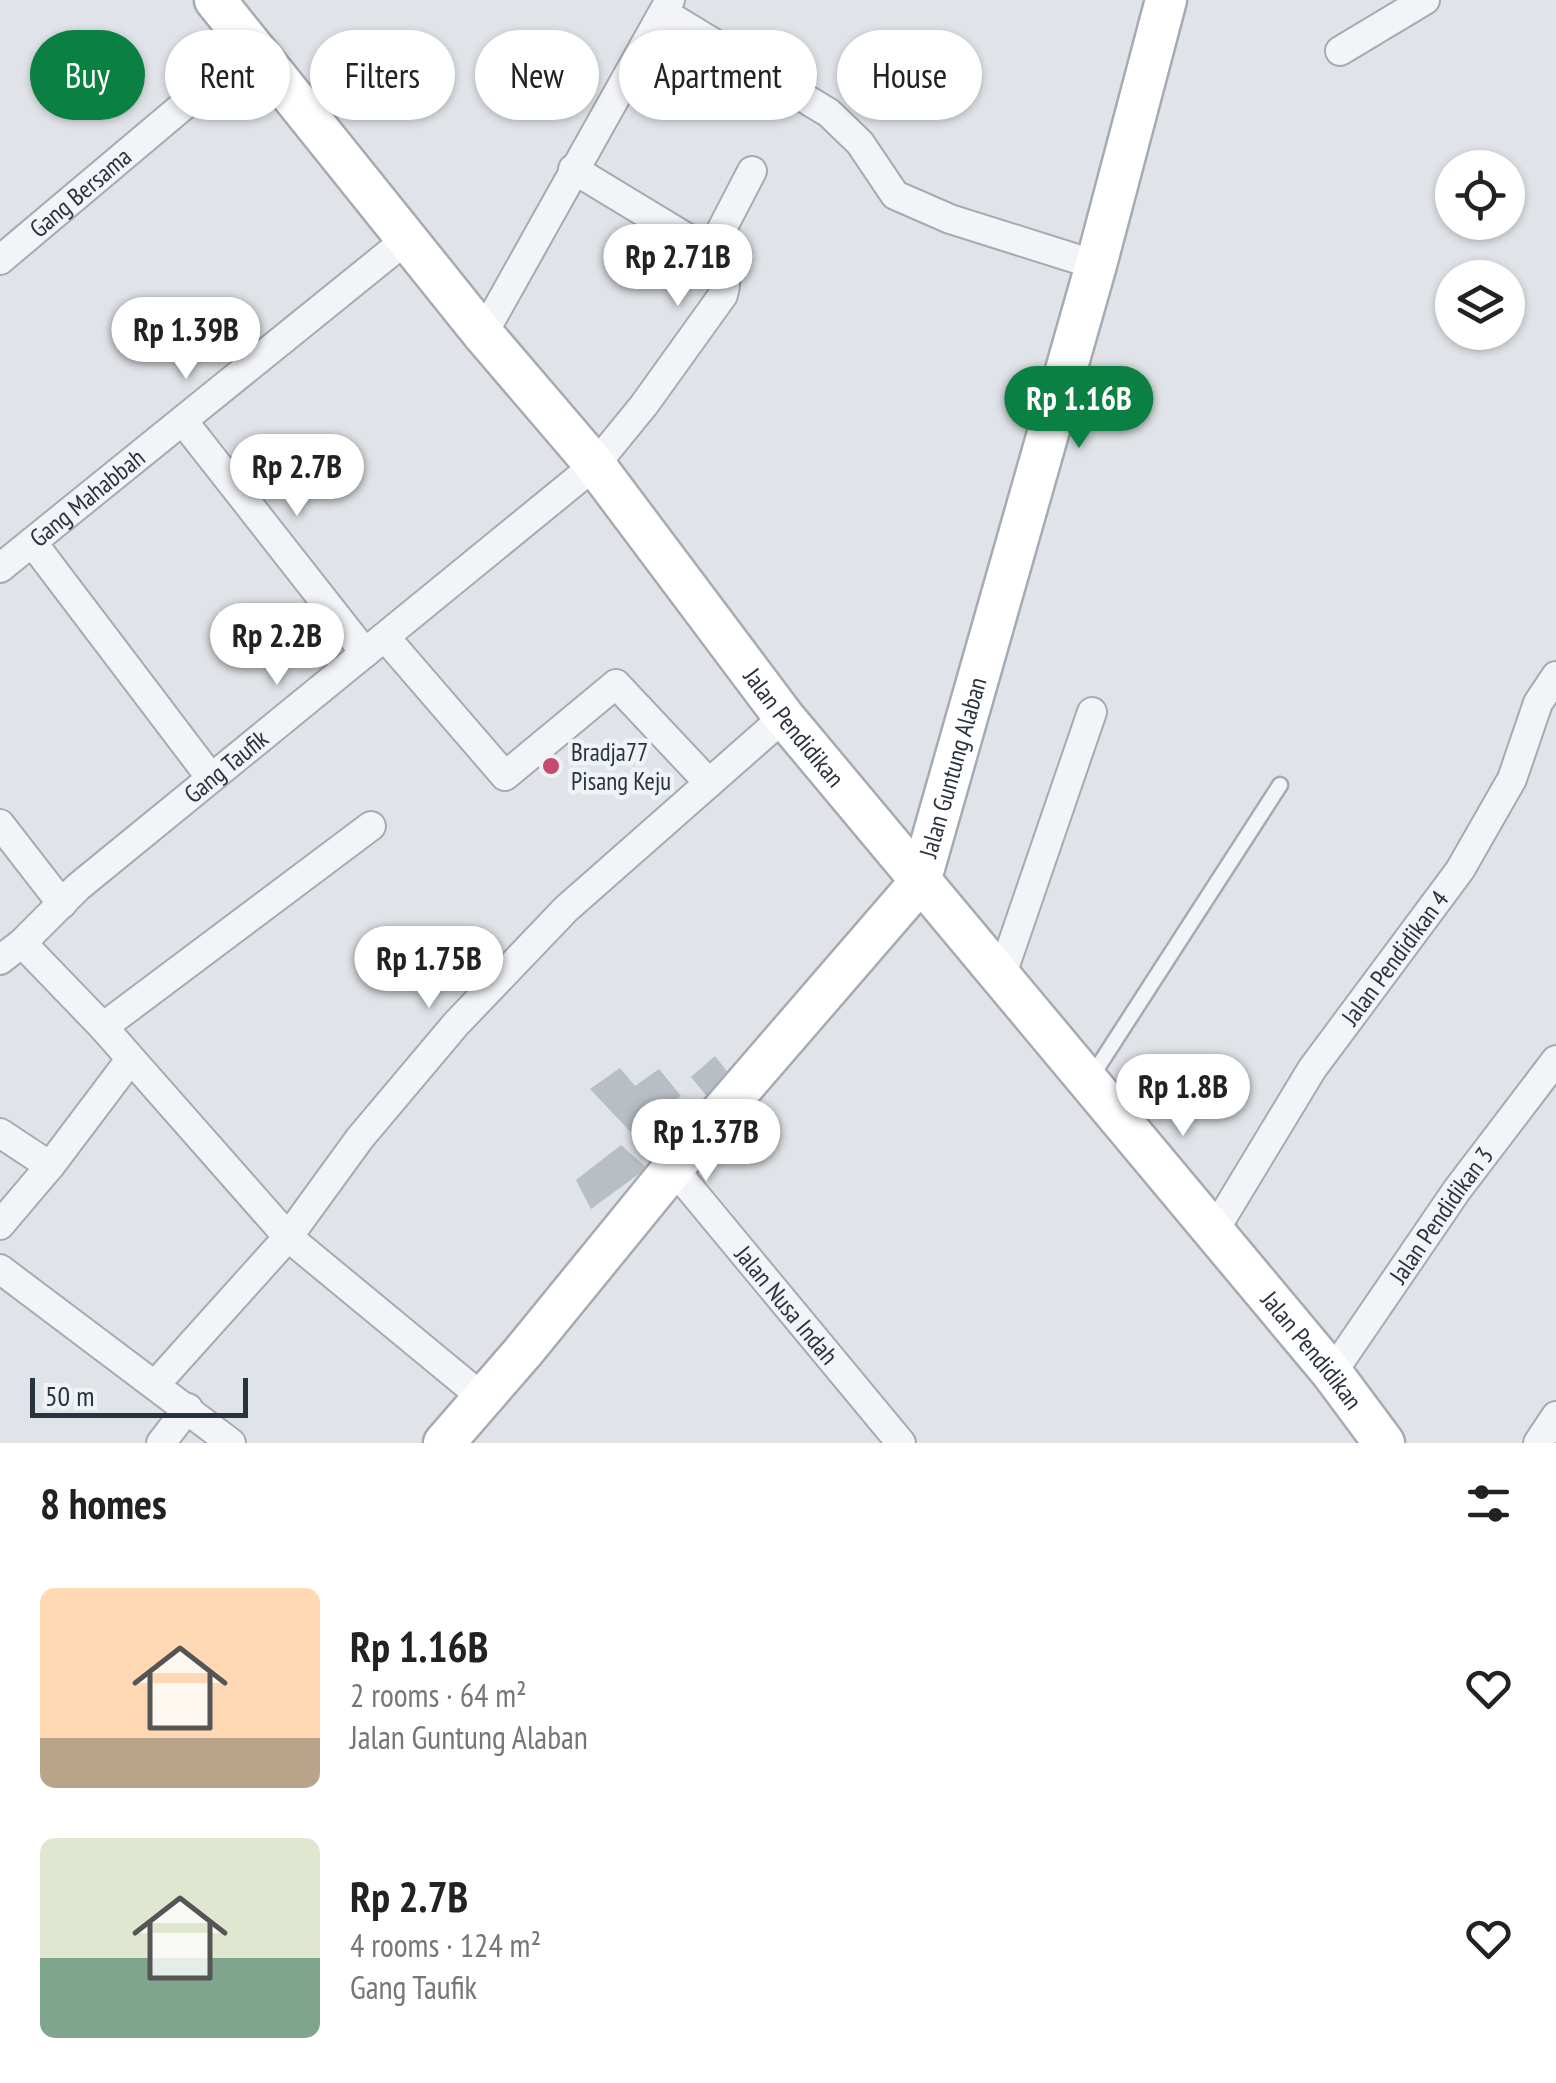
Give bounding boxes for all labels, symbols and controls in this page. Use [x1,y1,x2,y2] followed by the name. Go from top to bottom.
[30,30,145,120] chip: Buy
[165,30,290,120] chip: Rent
[310,30,455,120] chip: Filters
[475,30,599,120] chip: New
[619,30,817,120] chip: Apartment
[837,30,982,120] chip: House
[23,140,138,244] street label: Gang Bersama
[1435,150,1525,350] map controls
[1435,150,1525,240] button: locate
[575,224,781,309] pin: Rp 2.71B
[625,235,731,277] text: Rp 2.71B
[1435,260,1525,350] button: layers
[83,297,289,382] pin: Rp 1.39B
[133,308,239,350] text: Rp 1.39B
[976,366,1182,451] pin: Rp 1.16B
[1026,377,1132,419] text: Rp 1.16B
[205,434,389,519] pin: Rp 2.7B
[23,441,151,554] street label: Gang Mahabbah
[252,445,342,487] text: Rp 2.7B
[185,603,369,688] pin: Rp 2.2B
[232,614,322,656] text: Rp 2.2B
[736,661,851,793] street label: Jalan Pendidikan
[912,674,994,862] street label: Jalan Guntung Alaban
[177,722,275,810] street label: Gang Taufik
[571,736,671,797] place label: Bradja77 Pisang Keju
[540,755,562,777] marker: Bradja77 Pisang Keju
[1334,884,1455,1032] street label: Jalan Pendidikan 4
[326,926,532,1011] pin: Rp 1.75B
[376,937,482,979] text: Rp 1.75B
[1091,1054,1275,1139] pin: Rp 1.8B
[1138,1065,1228,1107] text: Rp 1.8B
[603,1099,809,1184] pin: Rp 1.37B
[653,1110,759,1152] text: Rp 1.37B
[1381,1140,1500,1290] street label: Jalan Pendidikan 3
[727,1238,845,1371] street label: Jalan Nusa Indah
[1254,1284,1369,1416] street label: Jalan Pendidikan
[30,1373,248,1418] scale bar
[45,1377,94,1414] text: 50 m
[40,1476,167,1531] text: 8 homes
[1461,1476,1516,1531] icon: filters
[350,1619,488,1674] text: Rp 1.16B
[120,1628,240,1748] icon: home
[1461,1661,1516,1716] icon: heart
[350,1674,527,1716] text: 2 rooms · 64 m²
[350,1716,588,1758] text: Jalan Guntung Alaban
[350,1869,468,1924] text: Rp 2.7B
[120,1878,240,1998] icon: home
[1461,1911,1516,1966] icon: heart
[350,1924,541,1966] text: 4 rooms · 124 m²
[350,1966,477,2008] text: Gang Taufik

